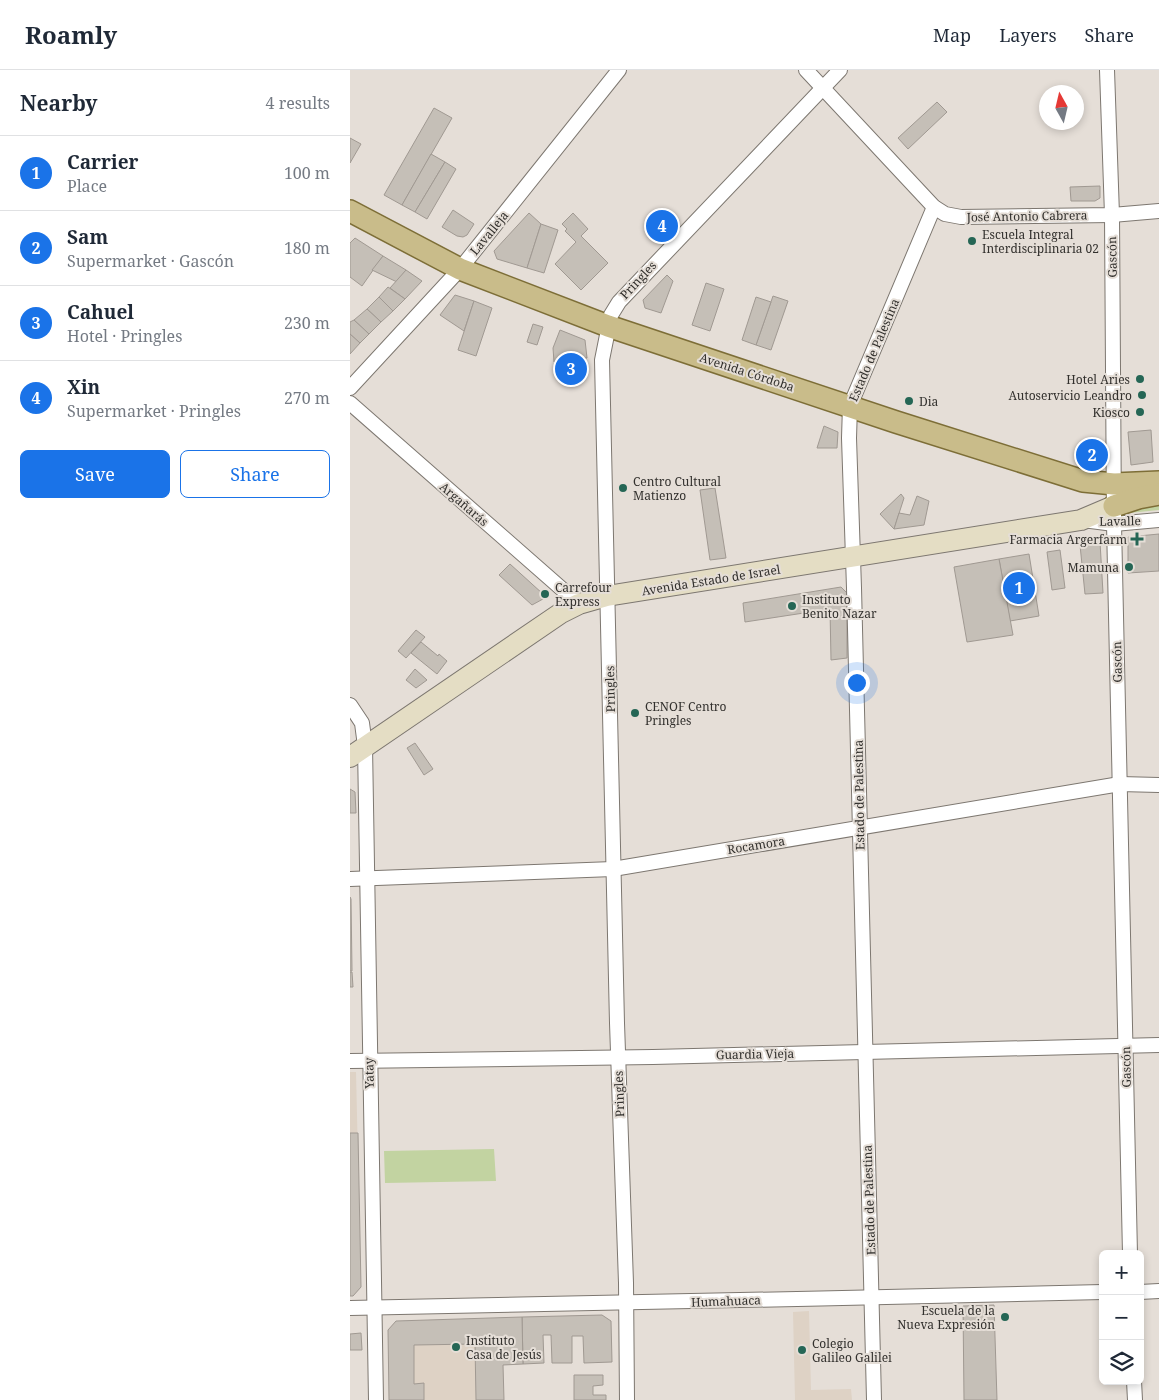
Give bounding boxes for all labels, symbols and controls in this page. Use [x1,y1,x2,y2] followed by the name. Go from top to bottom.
[25,18,117,51] text: Roamly
[933,23,971,47] text: Map
[999,23,1057,47] text: Layers
[1085,23,1134,47] text: Share
[1039,85,1084,130] north arrow
[20,89,98,117] text: Nearby
[266,92,330,114] text: 4 results
[67,149,138,175] text: Carrier
[31,162,41,184] text: 1
[284,162,330,184] text: 100 m
[67,175,107,197] text: Place
[965,206,1088,226] street label: José Antonio Cabrera
[466,207,512,259] street label: Lavalleja
[646,207,678,245] pin: 4
[67,224,108,250] text: Sam
[982,226,1099,257] place label: Escuela Integral Interdisciplinaria 02
[966,235,978,247] marker: Escuela Integral Interdisciplinaria 02
[1103,236,1121,278] street label: Gascón
[31,237,41,259] text: 2
[284,237,330,259] text: 180 m
[67,250,234,272] text: Supermarket · Gascón
[616,257,660,303] street label: Pringles
[845,296,903,404] street label: Estado de Palestina
[67,299,134,325] text: Cahuel
[31,312,41,334] text: 3
[284,312,330,334] text: 230 m
[67,325,182,347] text: Hotel · Pringles
[698,349,797,395] street label: Avenida Córdoba
[555,350,587,388] pin: 3
[1066,371,1130,388] place label: Hotel Aries
[1134,373,1146,385] marker: Hotel Aries
[67,374,100,400] text: Xin
[31,387,41,409] text: 4
[284,387,330,409] text: 270 m
[1009,387,1132,404] place label: Autoservicio Leandro
[1136,389,1148,401] marker: Autoservicio Leandro
[919,393,939,410] place label: Dia
[903,395,915,407] marker: Dia
[67,400,241,422] text: Supermarket · Pringles
[1093,404,1130,421] place label: Kiosco
[1134,406,1146,418] marker: Kiosco
[1076,436,1108,474] pin: 2
[20,450,170,498] button: Save
[180,450,330,498] button: Share
[633,473,721,504] place label: Centro Cultural Matienzo
[436,478,492,530] street label: Argañarás
[617,482,629,494] marker: Centro Cultural Matienzo
[1099,512,1141,530] street label: Lavalle
[1009,531,1127,548] place label: Farmacia Argerfarm
[1131,533,1143,545] marker: Farmacia Argerfarm
[1068,559,1119,576] place label: Mamuna
[640,561,782,599] street label: Avenida Estado de Israel
[1123,561,1135,573] marker: Mamuna
[1003,569,1035,607] pin: 1
[555,579,612,610] place label: Carrefour Express
[539,588,551,600] marker: Carrefour Express
[802,591,877,622] place label: Instituto Benito Nazar
[786,600,798,612] marker: Instituto Benito Nazar
[1108,641,1126,683] street label: Gascón
[601,666,619,712] street label: Pringles
[844,670,870,696] your location
[645,698,727,729] place label: CENOF Centro Pringles
[629,707,641,719] marker: CENOF Centro Pringles
[850,739,868,850] street label: Estado de Palestina
[726,832,786,858] street label: Rocamora
[716,1045,795,1063] street label: Guardia Vieja
[1117,1046,1135,1088] street label: Gascón
[360,1057,378,1090] street label: Yatay
[610,1070,628,1118] street label: Pringles
[859,1144,879,1255] street label: Estado de Palestina
[1099,1250,1144,1385] map controls
[1099,1250,1144,1295] button: +
[691,1291,761,1311] street label: Humahuaca
[1099,1295,1144,1340] button: −
[897,1302,995,1333] place label: Escuela de la Nueva Expresión
[999,1311,1011,1323] marker: Escuela de la Nueva Expresión
[466,1332,541,1363] place label: Instituto Casa de Jesús
[812,1335,892,1366] place label: Colegio Galileo Galilei
[1099,1340,1144,1385] button: layers
[450,1341,462,1353] marker: Instituto Casa de Jesús
[796,1344,808,1356] marker: Colegio Galileo Galilei

